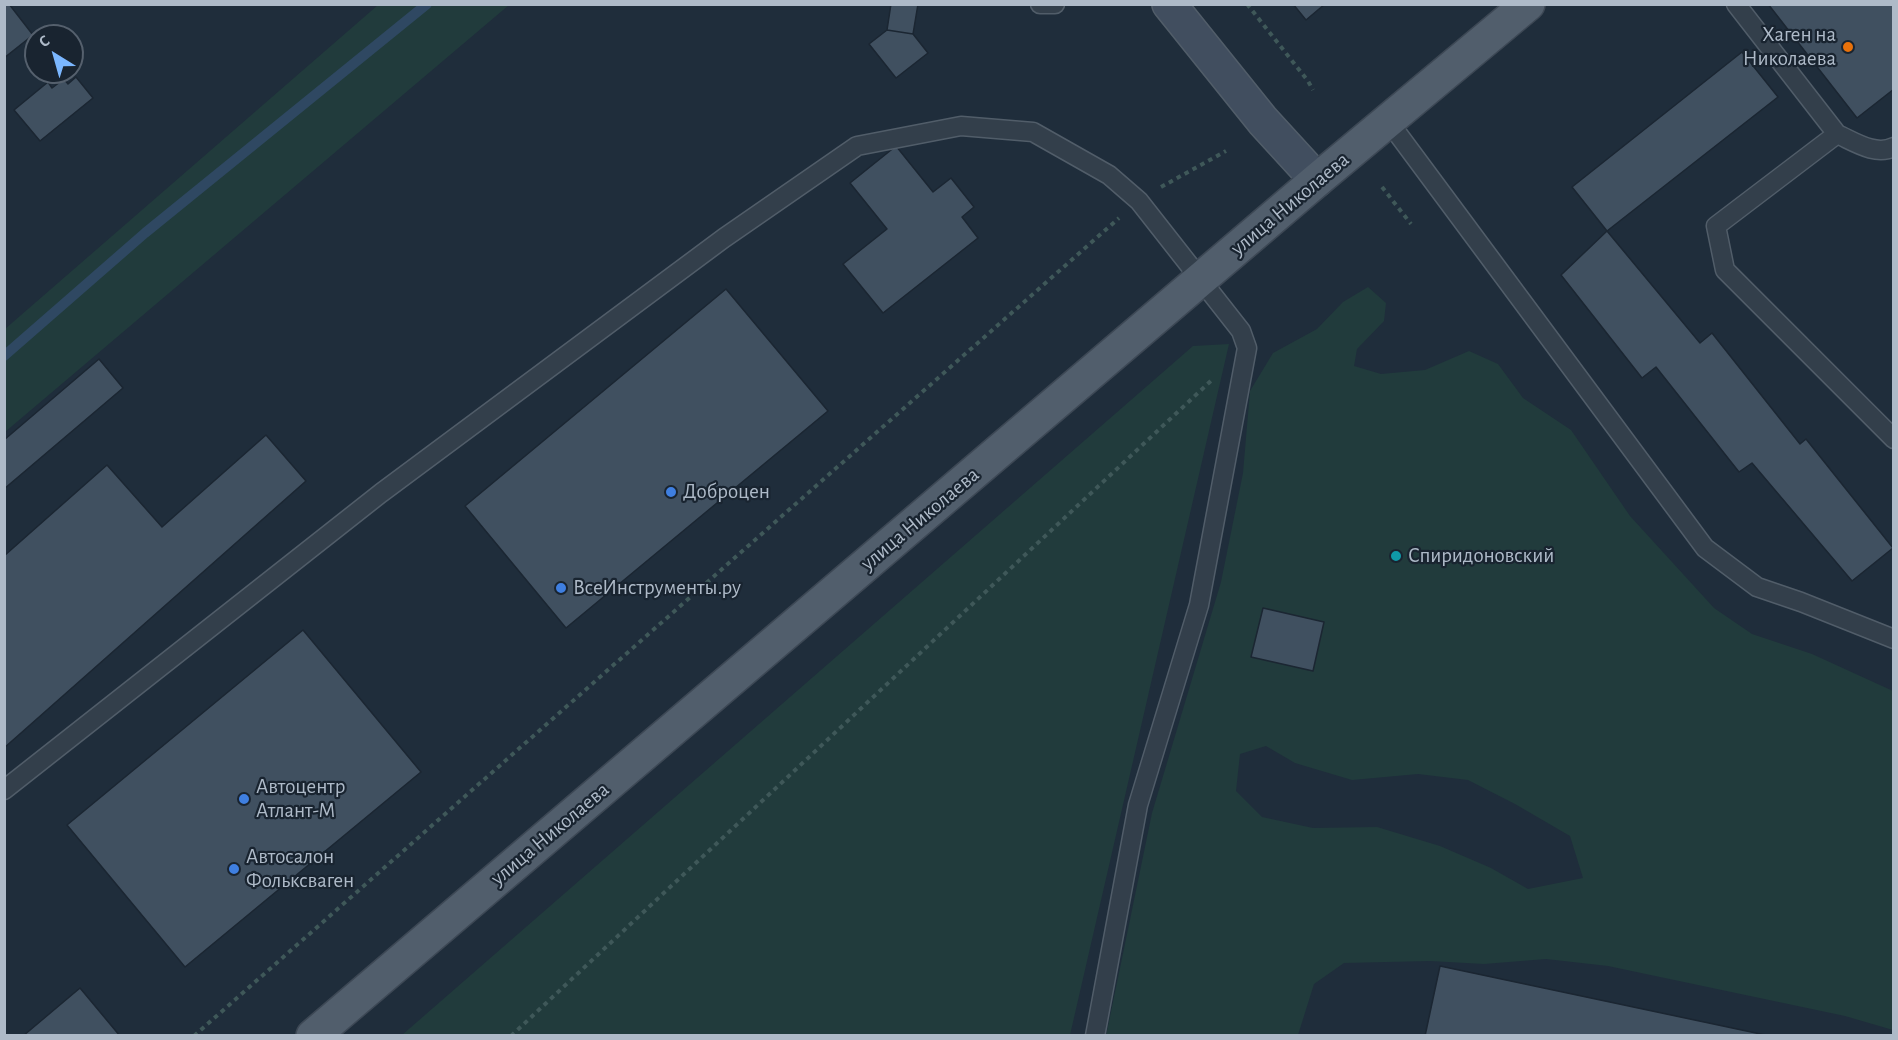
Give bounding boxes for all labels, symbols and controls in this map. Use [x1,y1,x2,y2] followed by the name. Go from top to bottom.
[1743,22,1836,72] place label: Хаген на Николаева
[24,24,84,84] north arrow
[36,32,53,50] text: С
[1841,40,1855,54] marker: Хаген на Николаева
[1226,147,1354,261] street label: улица Николаева
[856,462,984,576] street label: улица Николаева
[683,479,770,505] place label: Доброцен
[664,485,678,499] marker: Доброцен
[1408,543,1554,569] place label: Спиридоновский
[1389,549,1403,563] marker: Спиридоновский
[573,575,741,601] place label: ВсеИнструменты.ру
[554,581,568,595] marker: ВсеИнструменты.ру
[256,774,345,824] place label: Автоцентр Атлант-М
[486,777,614,891] street label: улица Николаева
[237,792,251,806] marker: Автоцентр Атлант-М
[246,844,354,894] place label: Автосалон Фольксваген
[227,862,241,876] marker: Автосалон Фольксваген

